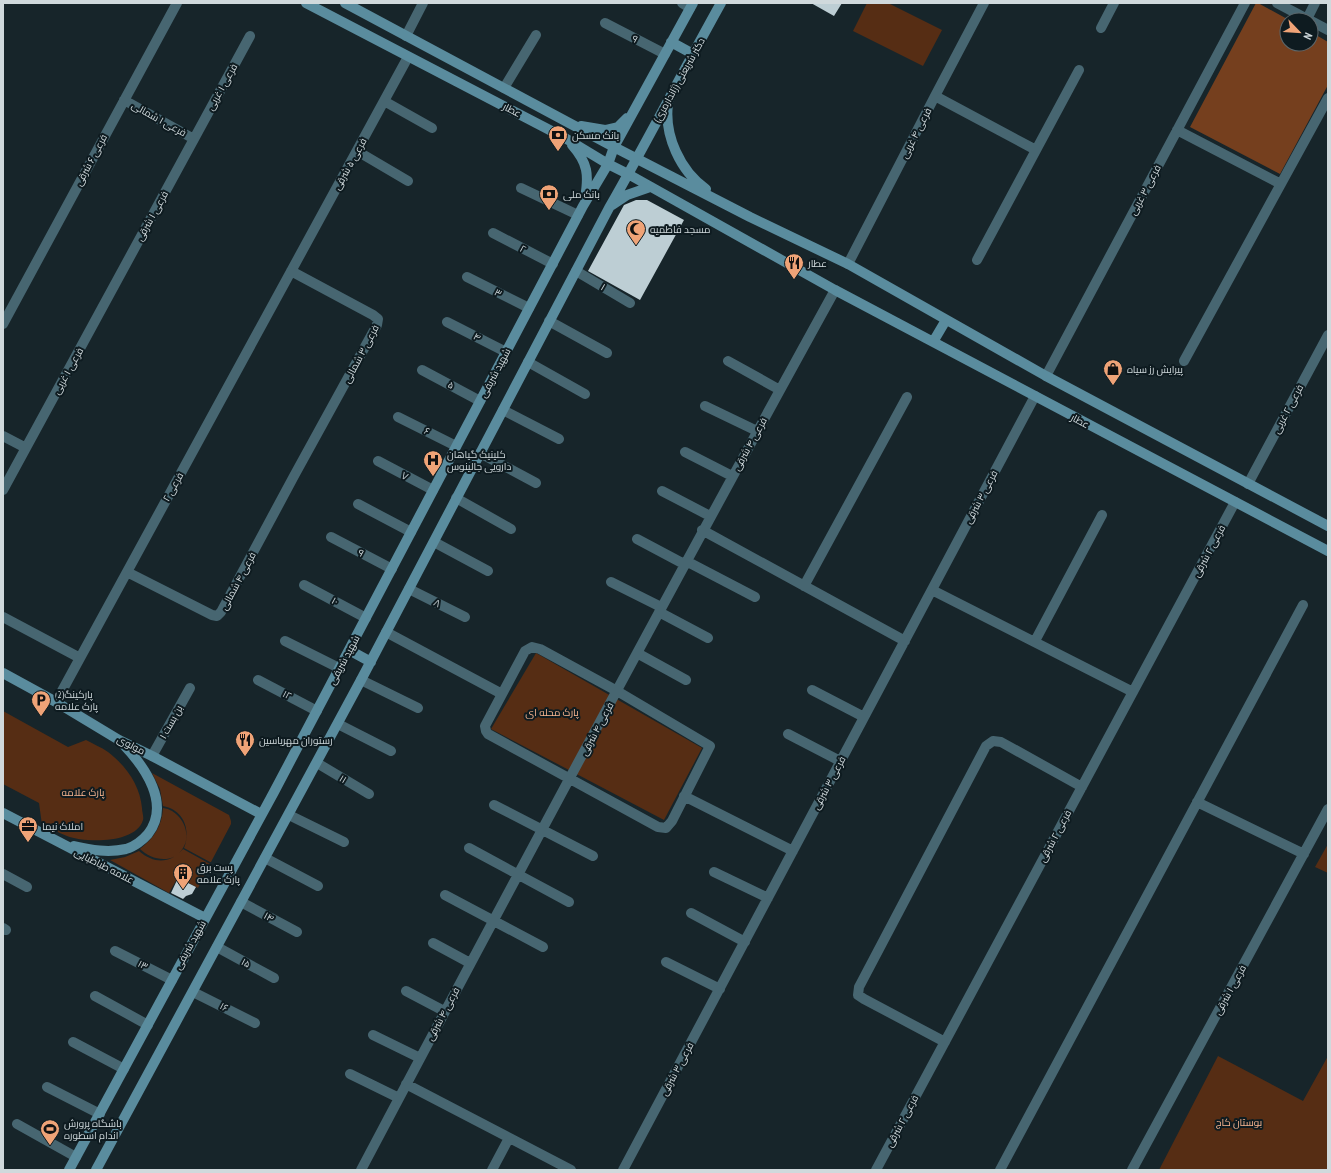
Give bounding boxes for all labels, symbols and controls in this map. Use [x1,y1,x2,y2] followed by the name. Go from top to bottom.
[1279,12,1319,52] north arrow
[1300,31,1316,42] text: N
[630,32,640,46] street label: ۹
[650,35,708,125] street label: دکتر شریعتی (ژاندارمری)
[204,61,240,113] street label: فرعی ۱ غربی
[129,99,189,139] street label: فرعی ۱ شمالی
[500,99,523,120] street label: عطار
[898,105,934,161] street label: فرعی ۴ غربی
[547,124,569,152] bank icon: بانک مسکن
[572,129,619,142] place label: بانک مسکن
[72,132,110,188] street label: فرعی ۶ شرقی
[330,136,370,192] street label: فرعی ۵ شرقی
[1126,163,1164,217] street label: فرعی ۳ غربی
[538,183,560,211] bank icon: بانک ملی
[563,188,600,201] place label: بانک ملی
[133,189,171,243] street label: فرعی ۱ شرقی
[625,218,647,246] mosque icon: مسجد فاطمیه
[650,223,710,236] place label: مسجد فاطمیه
[518,242,528,256] street label: ۲
[783,252,805,280] restaurant icon: عطار
[807,257,827,270] place label: عطار
[598,281,608,293] street label: ۱
[492,286,504,300] street label: ۳
[340,323,382,385] street label: فرعی ۳ شمالی
[471,330,483,344] street label: ۴
[50,345,86,397] street label: فرعی ۱ غربی
[477,346,513,400] street label: شهید شریفی
[1102,358,1124,386] shop icon: پیرایش رز سیاه
[1127,363,1183,376] place label: پیرایش رز سیاه
[446,378,456,392] street label: ۵
[1270,382,1306,436] street label: فرعی ۲ غربی
[1068,410,1092,431] street label: عطار
[730,415,770,473] street label: فرعی ۴ شرقی
[422,424,432,438] street label: ۶
[447,448,511,473] place label: کلینیک گیاهان دارویی جالینوس
[422,449,444,477] hospital icon: کلینیک گیاهان دارویی جالینوس
[961,468,1001,526] street label: فرعی ۳ شرقی
[399,469,411,483] street label: ۷
[160,470,186,504] street label: فرعی ۲
[1190,523,1228,579] street label: فرعی ۲ شرقی
[356,546,366,560] street label: ۹
[217,550,259,612] street label: فرعی ۴ شمالی
[329,594,341,608] street label: ۱۰
[431,596,443,610] street label: ۸
[326,633,362,687] street label: شهید شریفی
[280,687,294,703] street label: ۱۲
[55,688,98,713] place label: پارکینگ(2) پارک علامه
[30,689,52,717] parking icon: پارکینگ(2) پارک علامه
[577,700,617,758] street label: فرعی ۴ شرقی
[156,703,186,741] street label: بن بست ۱
[525,706,579,719] park label: پارک محله ای
[234,729,256,757] restaurant icon: رستوران مهریاسین
[115,732,147,758] street label: مولوی
[259,734,333,747] place label: رستوران مهریاسین
[809,754,849,812] street label: فرعی ۳ شرقی
[337,772,349,786] street label: ۱۱
[61,786,105,799] park label: پارک علامه
[1036,808,1074,864] street label: فرعی ۲ شرقی
[17,815,39,843] office icon: املاک نیما
[42,820,83,833] place label: املاک نیما
[72,845,136,887] street label: علامه طباطبایی
[197,861,240,886] place label: پست برق پارک علامه
[172,862,194,890] building icon: پست برق پارک علامه
[262,909,277,925] street label: ۱۴
[171,918,209,972] street label: شهید شریفی
[239,955,253,971] street label: ۱۵
[136,957,151,973] street label: ۱۳
[1211,963,1249,1017] street label: فرعی ۱ شرقی
[423,985,463,1043] street label: فرعی ۴ شرقی
[218,999,231,1015] street label: ۱۶
[657,1040,697,1098] street label: فرعی ۳ شرقی
[883,1093,921,1149] street label: فرعی ۲ شرقی
[1216,1116,1262,1129] park label: بوستان کاج
[64,1117,122,1143] place label: باشگاه پرورش اندام اسطوره
[39,1118,61,1146] sports icon: باشگاه پرورش اندام اسطوره

